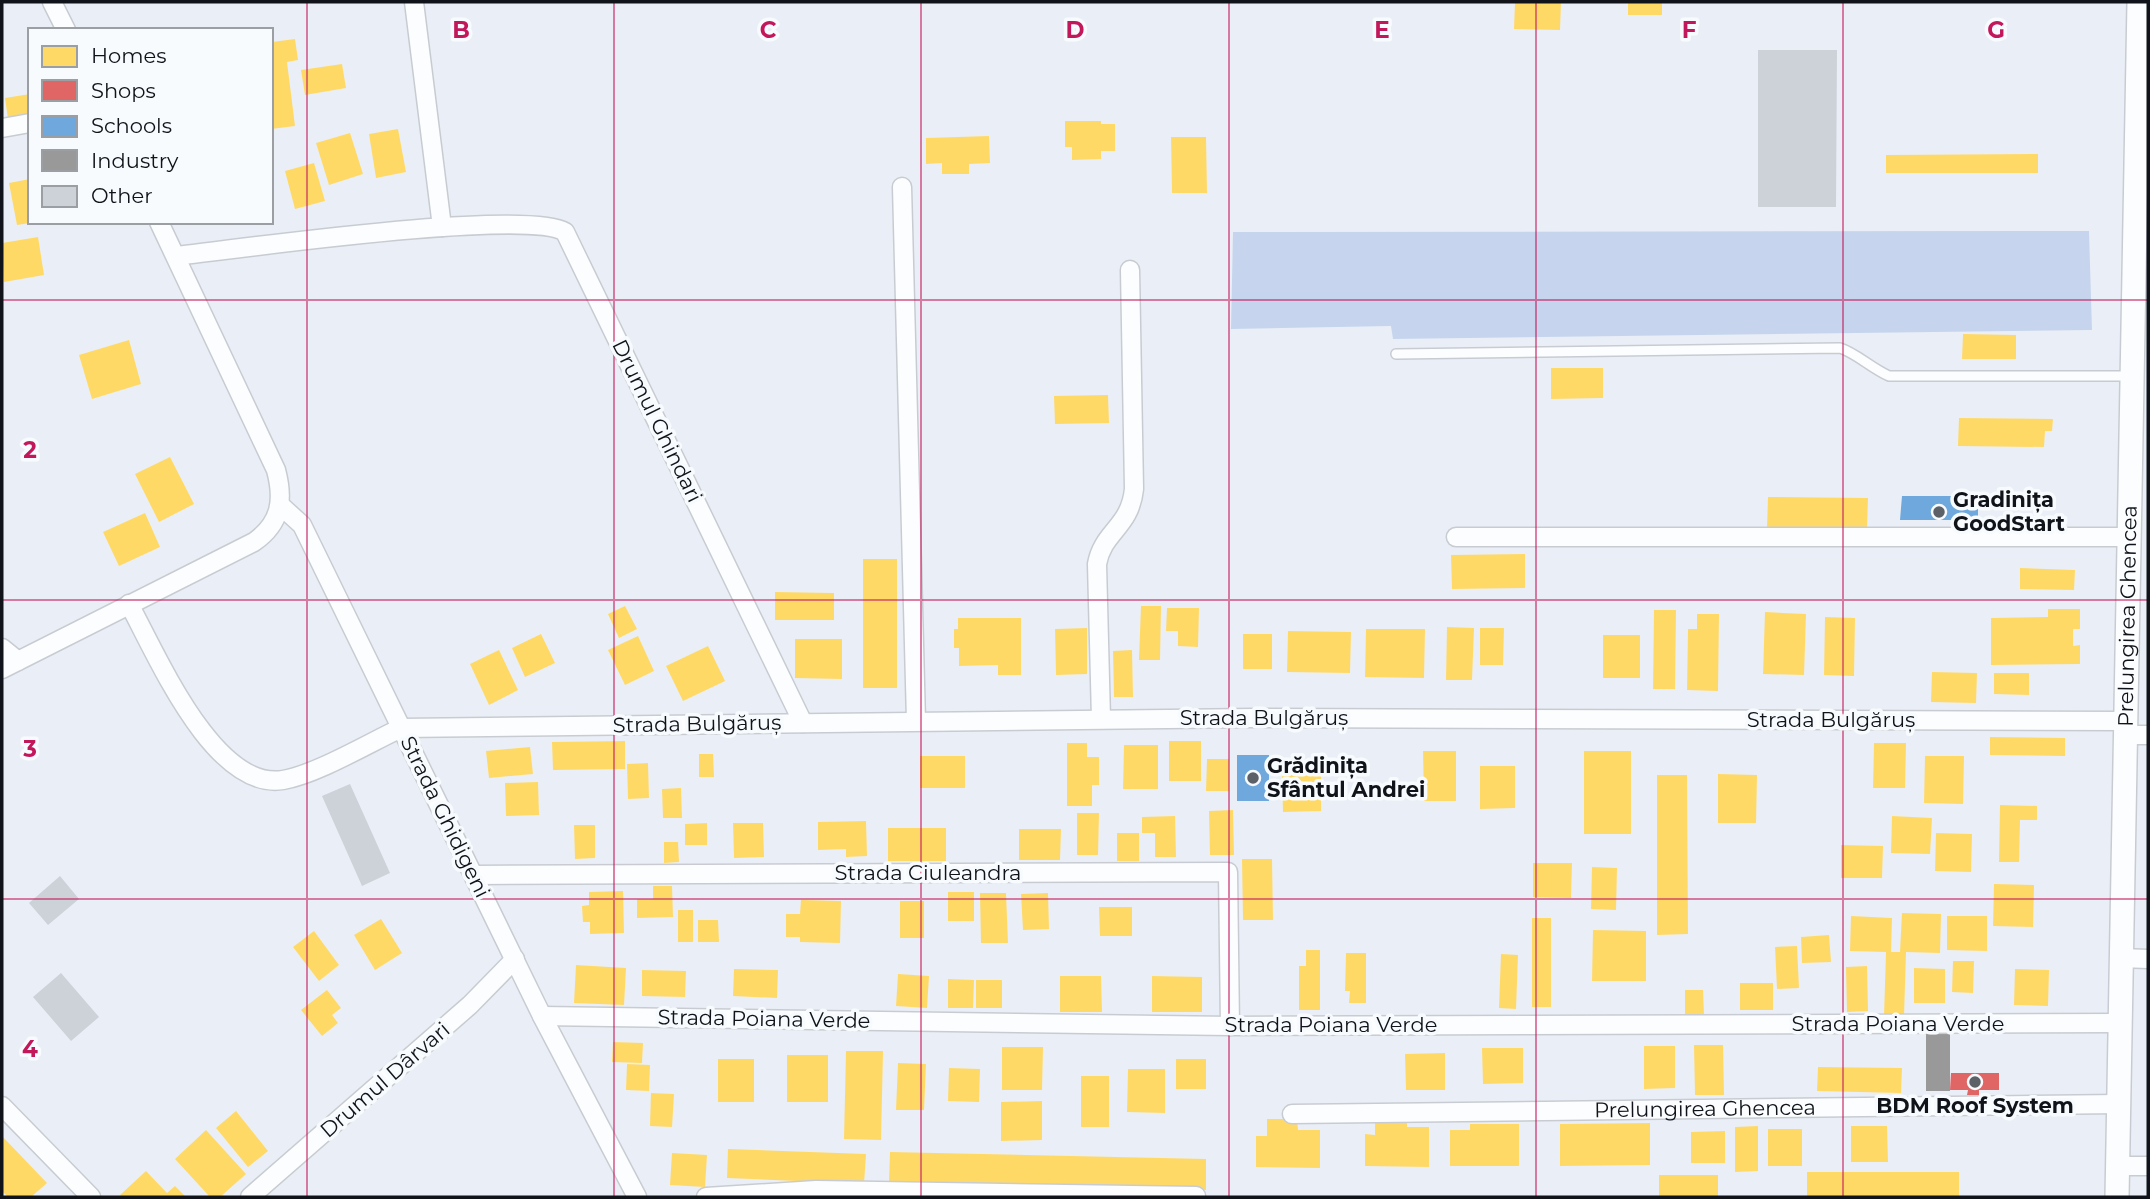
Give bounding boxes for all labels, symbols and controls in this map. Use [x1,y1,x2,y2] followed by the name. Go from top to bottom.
[452,16,470,44] text: B
[760,16,777,44] text: C
[1066,16,1085,44] text: D
[1374,16,1390,44] text: E
[1682,16,1697,44] text: F
[1987,16,2005,44] text: G
[28,28,273,224] legend
[91,43,166,68] text: Homes
[91,78,156,103] text: Shops
[91,113,172,138] text: Schools
[91,148,179,173] text: Industry
[91,183,153,208] text: Other
[607,335,708,506] street label: Drumul Ghindari
[23,436,37,464] text: 2
[1953,487,2065,536] place label: Gradinița GoodStart
[1931,504,1947,520] marker: Gradinița GoodStart
[2113,505,2142,727] street label: Prelungirea Ghencea
[1180,705,1348,731] street label: Strada Bulgăruș
[1747,707,1915,733] street label: Strada Bulgăruș
[612,710,782,738] street label: Strada Bulgăruș
[396,732,495,902] street label: Strada Ghidigeni
[22,735,37,763] text: 3
[1267,753,1425,802] place label: Grădinița Sfântul Andrei
[1245,770,1261,786] marker: Grădinița Sfântul Andrei
[835,860,1021,885] street label: Strada Ciuleandra
[657,1004,871,1033] street label: Strada Poiana Verde
[1792,1011,2004,1036] street label: Strada Poiana Verde
[1225,1012,1437,1037] street label: Strada Poiana Verde
[315,1017,454,1143] street label: Drumul Dârvari
[22,1035,38,1063] text: 4
[1967,1074,1983,1090] marker: BDM Roof System
[1876,1093,2074,1118] place label: BDM Roof System
[1594,1095,1816,1122] street label: Prelungirea Ghencea

